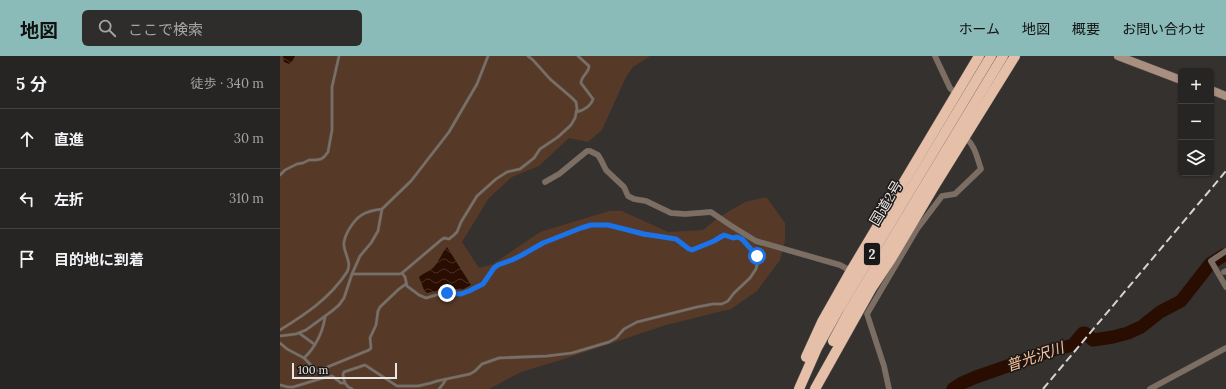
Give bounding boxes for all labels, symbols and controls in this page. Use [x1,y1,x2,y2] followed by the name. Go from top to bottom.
[82,10,362,46] search box
[96,17,118,39] icon: search
[20,18,58,42] text: 地図
[128,20,203,39] text: ここで検索
[958,20,1000,38] text: ホーム
[1022,20,1050,38] text: 地図
[1072,20,1100,38] text: 概要
[1122,20,1206,38] text: お問い合わせ
[1178,68,1214,176] map controls
[1178,68,1214,104] button: +
[16,73,47,95] text: 5 分
[191,75,264,92] text: 徒歩 · 340 m
[1178,104,1214,140] button: −
[16,128,38,150] icon: ahead
[54,130,84,149] text: 直進
[234,130,264,147] text: 30 m
[1178,140,1214,176] button: layers
[866,177,906,229] street label: 国道2号
[16,188,38,210] icon: left
[54,190,84,209] text: 左折
[229,190,264,207] text: 310 m
[864,243,880,265] road number: 2
[748,247,766,265] route start
[16,248,38,270] icon: arrive
[54,250,144,269] text: 目的地に到着
[438,284,456,302] route end
[1003,337,1068,375] water label: 普光沢川
[292,361,397,380] scale bar
[298,363,328,377] text: 100 m

